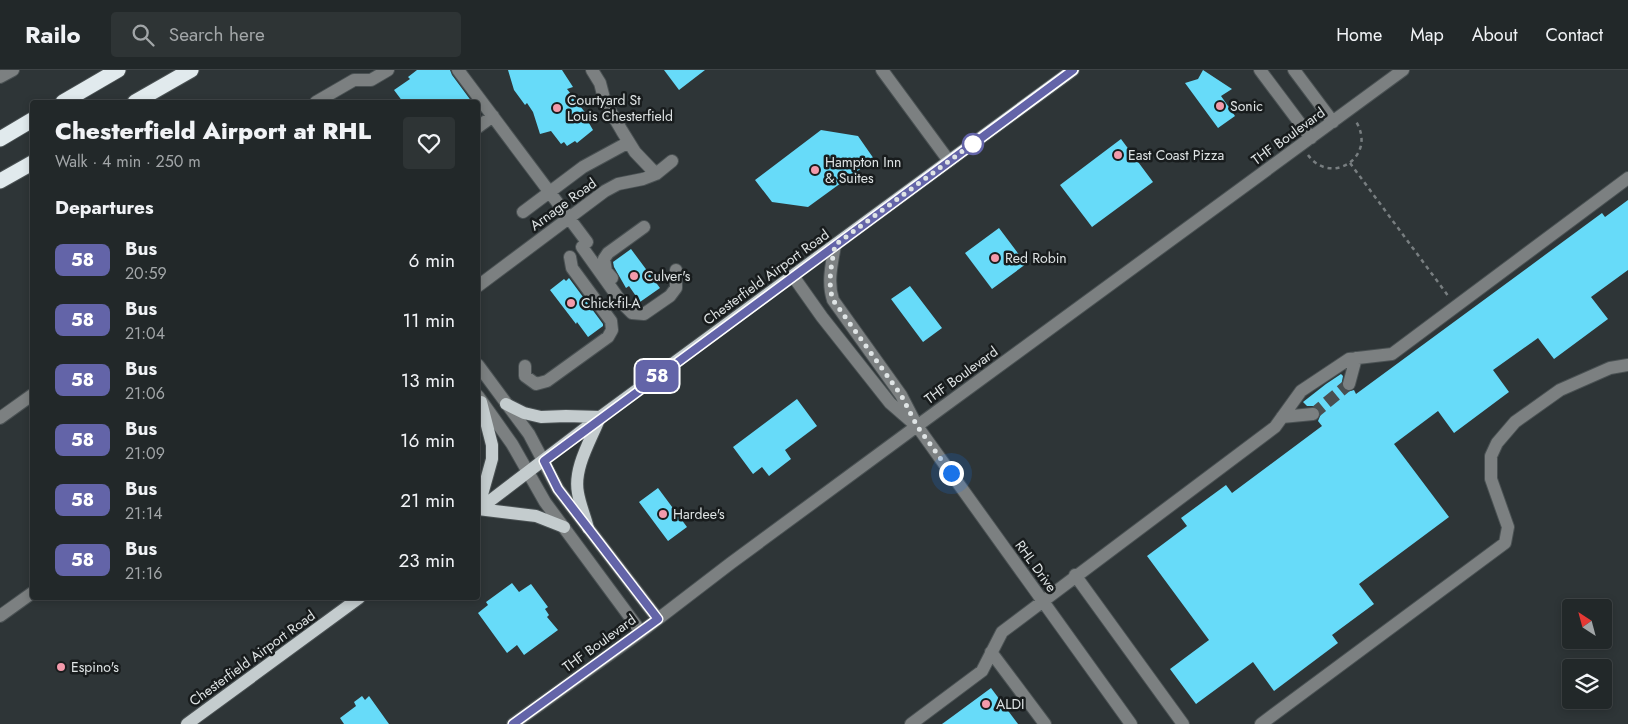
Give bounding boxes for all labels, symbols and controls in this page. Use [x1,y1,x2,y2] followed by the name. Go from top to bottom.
[111,12,461,57] search box
[25,17,81,52] text: Railo
[129,21,157,49] icon: search
[169,21,265,48] text: Search here
[1336,22,1382,48] text: Home
[1410,22,1444,48] text: Map
[1472,22,1517,48] text: About
[1545,22,1603,48] text: Contact
[567,90,673,126] place label: Courtyard St Louis Chesterfield
[1230,96,1263,116] place label: Sonic
[1214,100,1226,112] marker: Sonic
[551,102,563,114] marker: Courtyard St Louis Chesterfield
[1247,103,1329,169] street label: THF Boulevard
[55,113,371,148] text: Chesterfield Airport at RHL
[403,117,455,169] button: heart
[962,133,984,155] unlabelled marker
[1128,145,1224,165] place label: East Coast Pizza
[1112,149,1124,161] marker: East Coast Pizza
[55,150,201,173] text: Walk · 4 min · 250 m
[825,152,901,188] place label: Hampton Inn & Suites
[809,164,821,176] marker: Hampton Inn & Suites
[526,173,600,235] street label: Arnage Road
[55,194,154,221] text: Departures
[699,224,833,330] street label: Chesterfield Airport Road
[125,235,157,262] text: Bus
[71,247,94,273] text: 58
[409,247,455,274] text: 6 min
[1005,248,1067,268] place label: Red Robin
[989,252,1001,264] marker: Red Robin
[125,262,167,285] text: 20:59
[644,266,691,286] place label: Culver's
[628,270,640,282] marker: Culver's
[581,293,641,313] place label: Chick-fil-A
[125,295,157,322] text: Bus
[565,297,577,309] marker: Chick-fil-A
[71,307,94,333] text: 58
[402,307,455,334] text: 11 min
[125,322,165,345] text: 21:04
[920,342,1002,408] street label: THF Boulevard
[125,355,157,382] text: Bus
[634,360,680,392] line badge: 58
[646,363,668,389] text: 58
[71,367,94,393] text: 58
[401,367,455,394] text: 13 min
[125,382,165,405] text: 21:06
[125,415,157,442] text: Bus
[71,427,94,453] text: 58
[400,427,455,454] text: 16 min
[125,442,165,465] text: 21:09
[939,461,964,486] your location
[125,475,157,502] text: Bus
[71,487,94,513] text: 58
[400,487,455,514] text: 21 min
[125,502,163,525] text: 21:14
[673,504,725,524] place label: Hardee's
[657,508,669,520] marker: Hardee's
[125,535,157,562] text: Bus
[1010,536,1062,596] street label: RHL Drive
[71,547,94,573] text: 58
[398,547,455,574] text: 23 min
[125,562,163,585] text: 21:16
[1562,599,1612,649] north arrow
[1562,599,1612,709] map controls
[185,605,319,711] street label: Chesterfield Airport Road
[558,610,640,676] street label: THF Boulevard
[71,657,119,677] place label: Espino's
[1562,659,1612,709] button: layers
[55,661,67,673] marker: Espino's
[996,694,1025,714] place label: ALDI
[980,698,992,710] marker: ALDI

